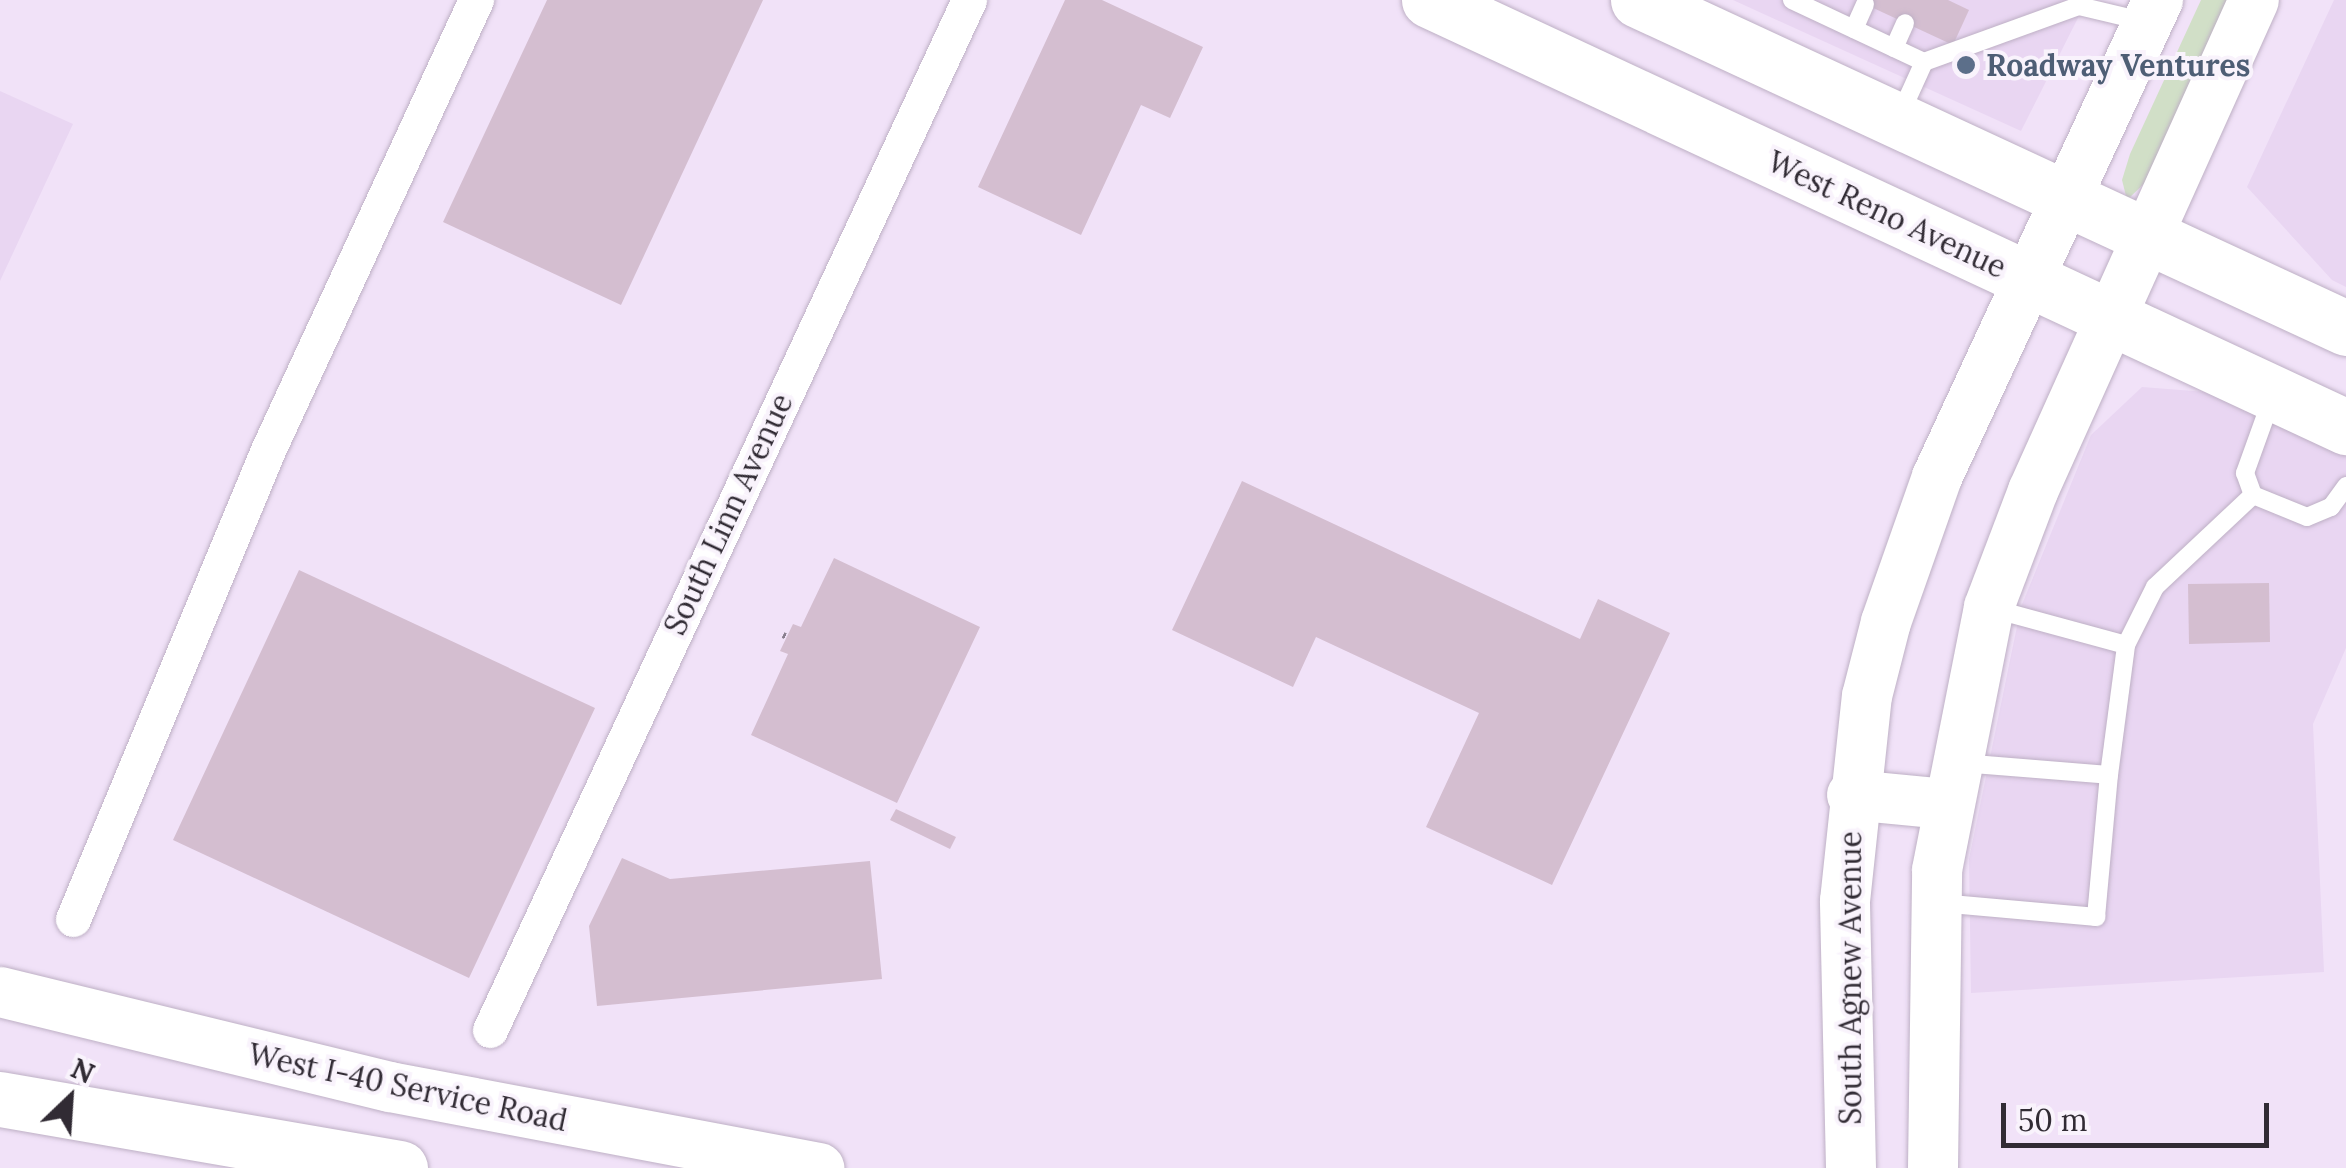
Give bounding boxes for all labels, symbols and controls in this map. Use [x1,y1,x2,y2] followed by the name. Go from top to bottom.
[1986,47,2250,83] place label: Roadway Ventures
[1955,54,1977,76] marker: Roadway Ventures
[1762,143,2012,285] street label: West Reno Avenue
[656,388,800,640] street label: South Linn Avenue
[1832,831,1868,1125] street label: South Agnew Avenue
[245,1036,571,1138] street label: West I-40 Service Road
[20,1048,120,1148] north arrow
[65,1050,100,1092] text: N
[2006,1083,2274,1145] scale bar
[2018,1101,2088,1139] text: 50 m

